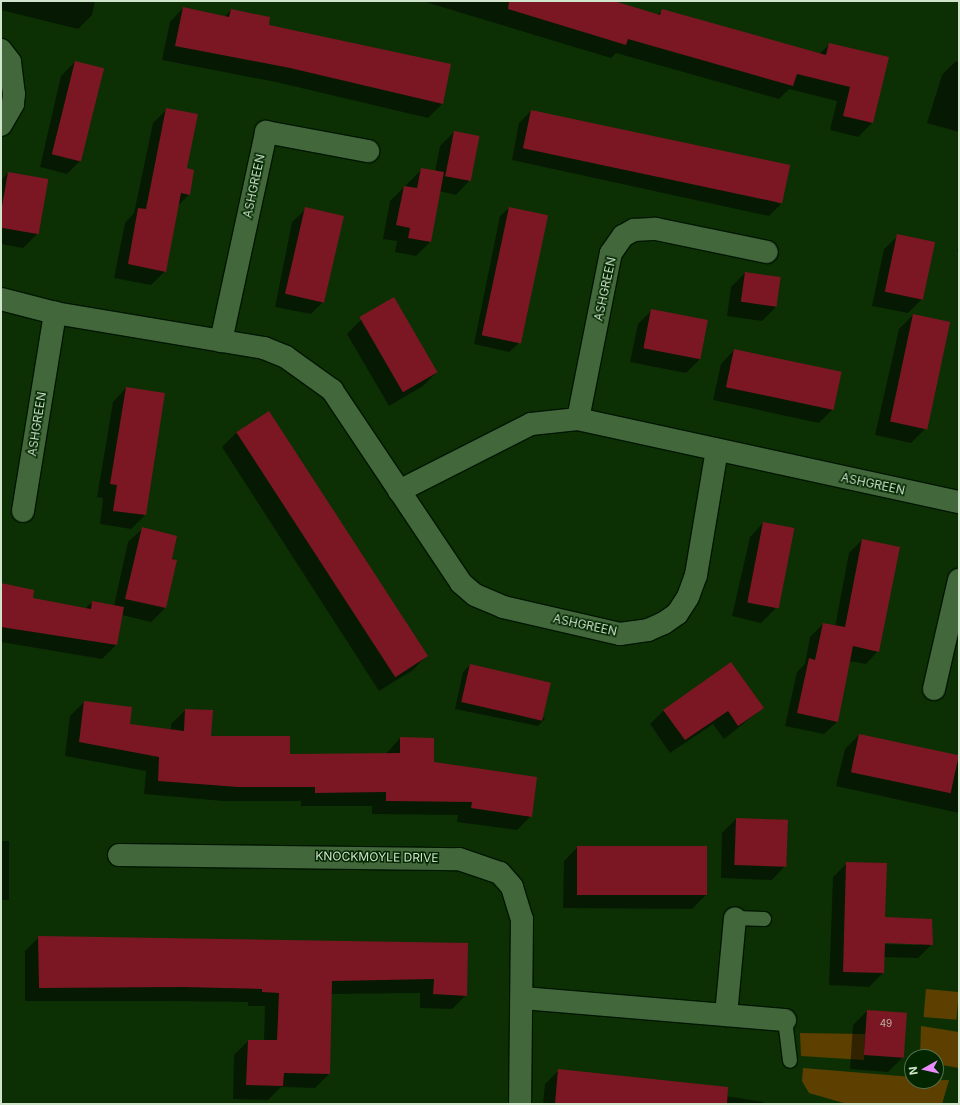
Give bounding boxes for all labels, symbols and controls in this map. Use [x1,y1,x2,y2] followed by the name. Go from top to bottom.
[240,153,268,219] street label: ASHGREEN
[591,256,619,322] street label: ASHGREEN
[25,391,49,457] street label: ASHGREEN
[840,470,906,498] street label: ASHGREEN
[552,611,618,639] street label: ASHGREEN
[315,849,439,865] street label: KNOCKMOYLE DRIVE
[880,1018,892,1030] house number: 49
[904,1049,944,1089] north arrow
[906,1065,921,1076] text: N

